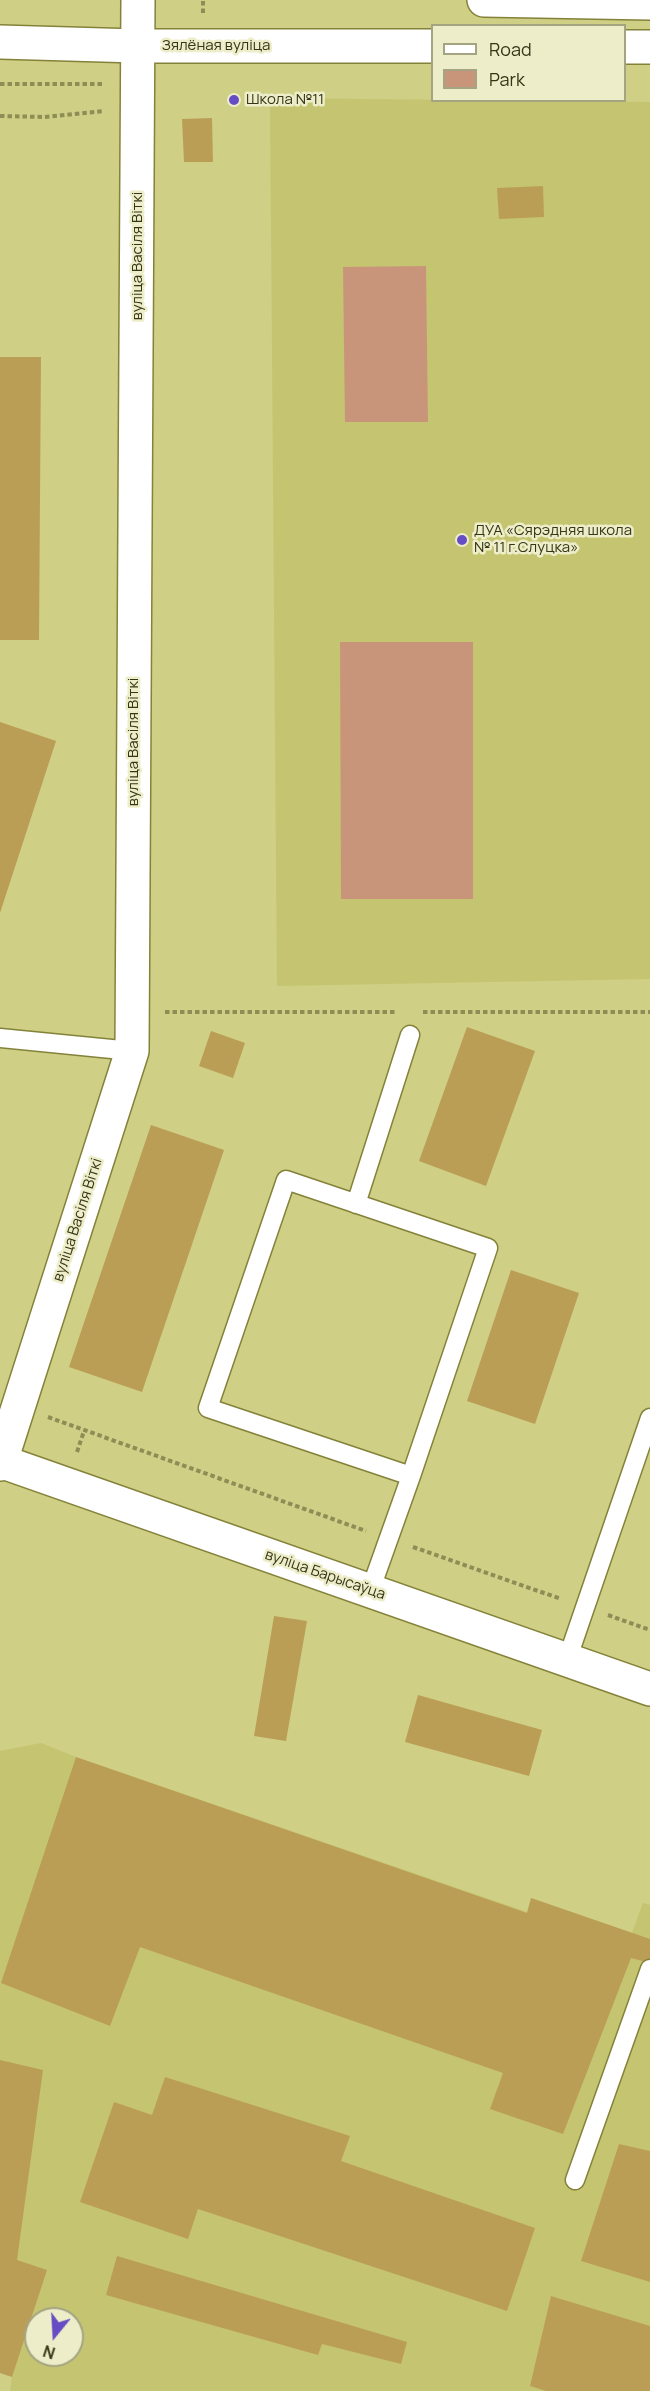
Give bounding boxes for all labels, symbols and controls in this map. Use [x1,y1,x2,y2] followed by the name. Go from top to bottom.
[431,24,626,102] legend
[162,37,270,55] street label: Зялёная вуліца
[489,37,532,61] text: Road
[489,67,525,91] text: Park
[246,91,324,109] place label: Школа №11
[227,93,241,107] marker: Школа №11
[129,192,147,320] street label: вуліца Васіля Віткі
[474,522,632,557] place label: ДУА «Сярэдняя школа № 11 г.Слуцка»
[455,533,469,547] marker: ДУА «Сярэдняя школа № 11 г.Слуцка»
[125,678,143,806] street label: вуліца Васіля Віткі
[50,1156,106,1284] street label: вуліца Васіля Віткі
[262,1546,388,1604] street label: вуліца Барысаўца
[24,2307,84,2367] north arrow
[40,2340,58,2364] text: N

